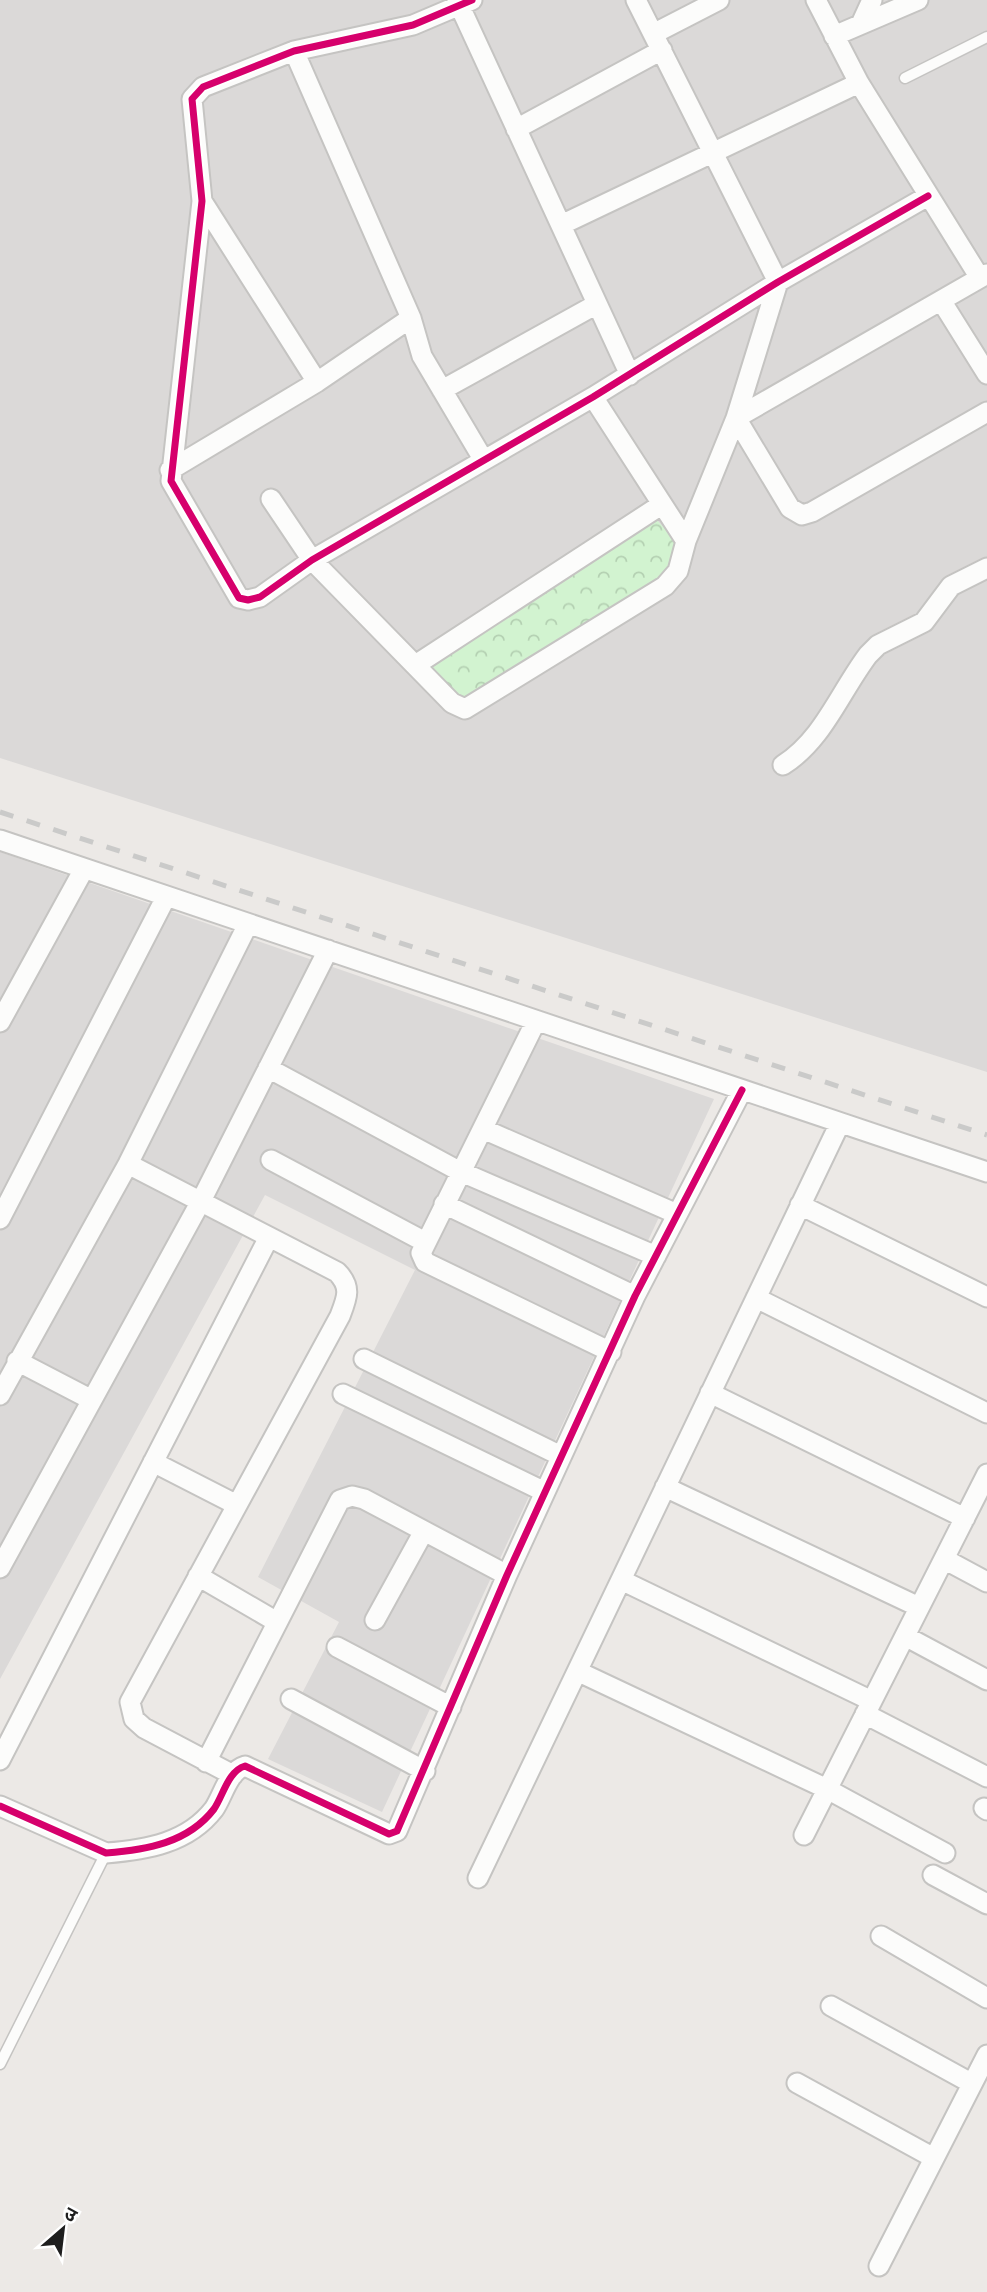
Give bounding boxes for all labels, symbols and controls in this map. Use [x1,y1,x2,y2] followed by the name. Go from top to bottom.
[28,2194,98,2264] north arrow
[60,2200,83,2228] text: उ

